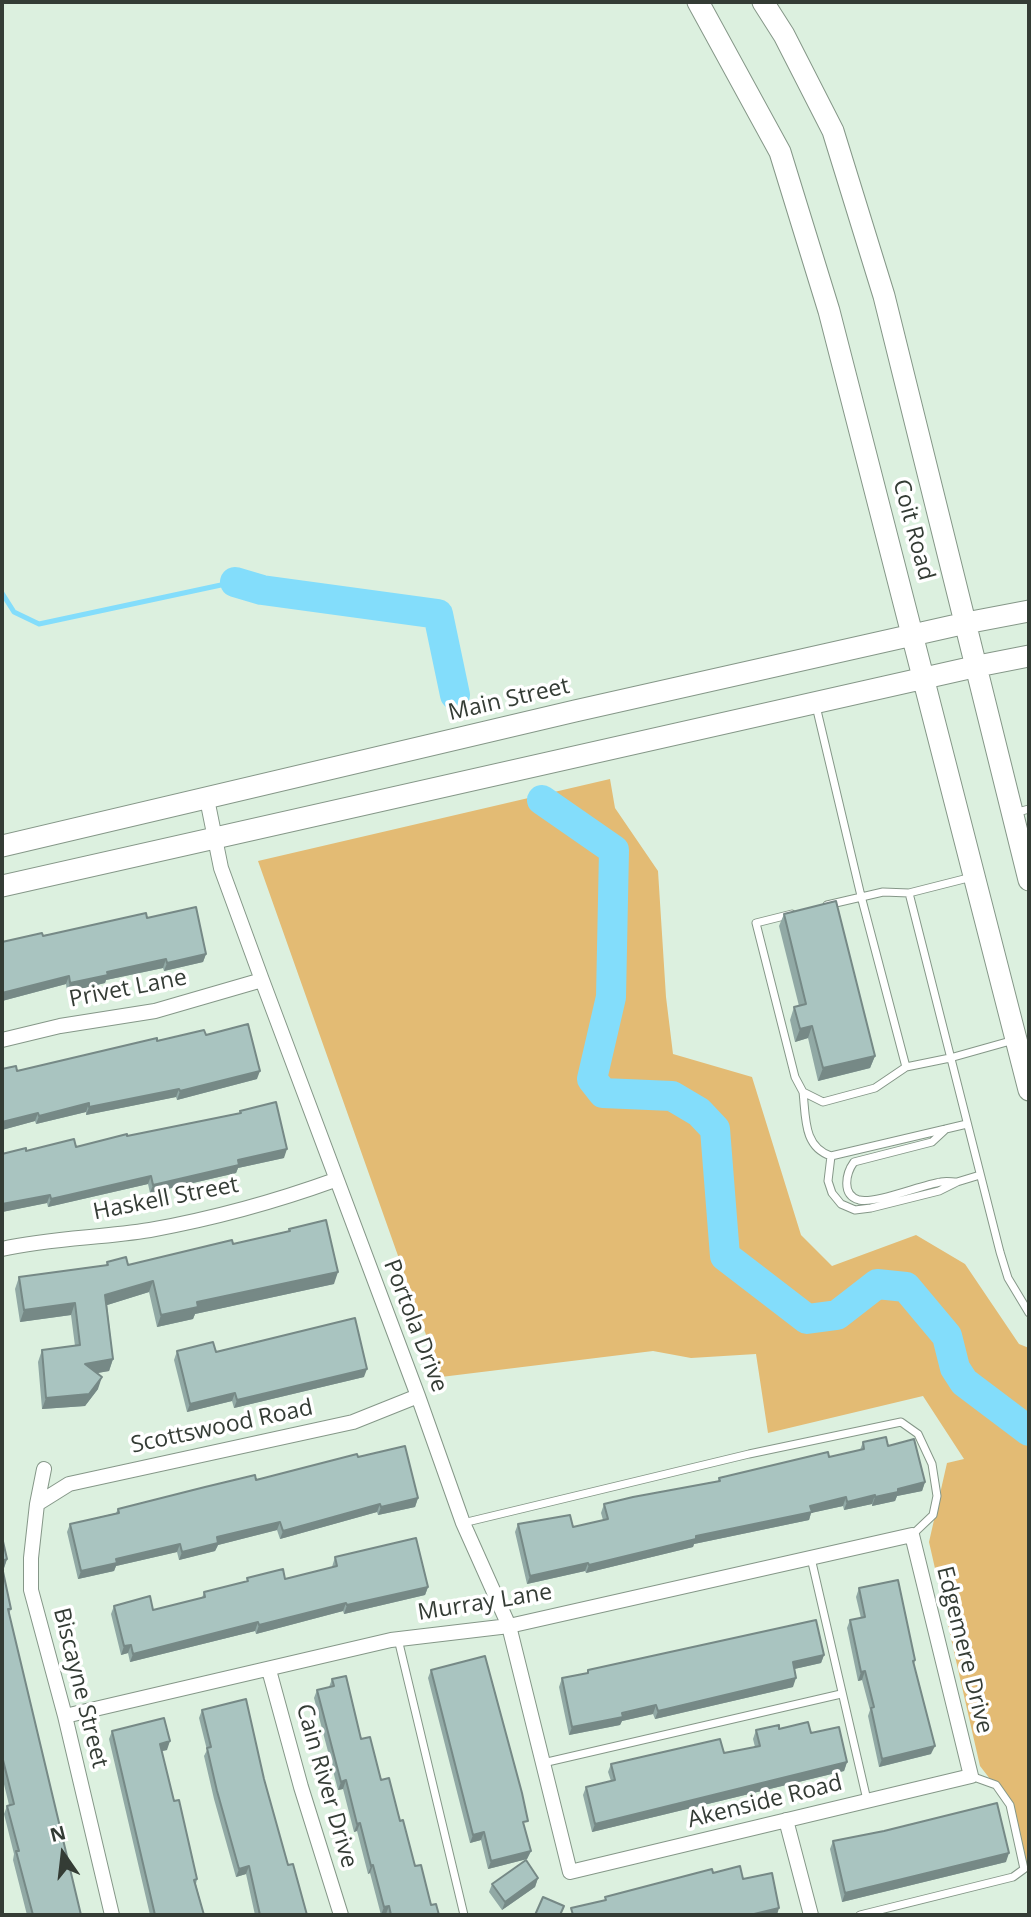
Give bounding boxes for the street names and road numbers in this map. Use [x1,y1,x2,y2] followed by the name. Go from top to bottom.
[886,477,940,583] street label: Coit Road
[446,673,572,727] street label: Main Street
[67,964,189,1014] street label: Privet Lane
[91,1171,241,1227] street label: Haskell Street
[377,1256,453,1396] street label: Portola Drive
[129,1394,315,1460] street label: Scottswood Road
[930,1564,998,1736] street label: Edgemere Drive
[416,1579,554,1627] street label: Murray Lane
[47,1605,113,1771] street label: Biscayne Street
[289,1701,363,1871] street label: Cain River Drive
[685,1769,845,1835] street label: Akenside Road

